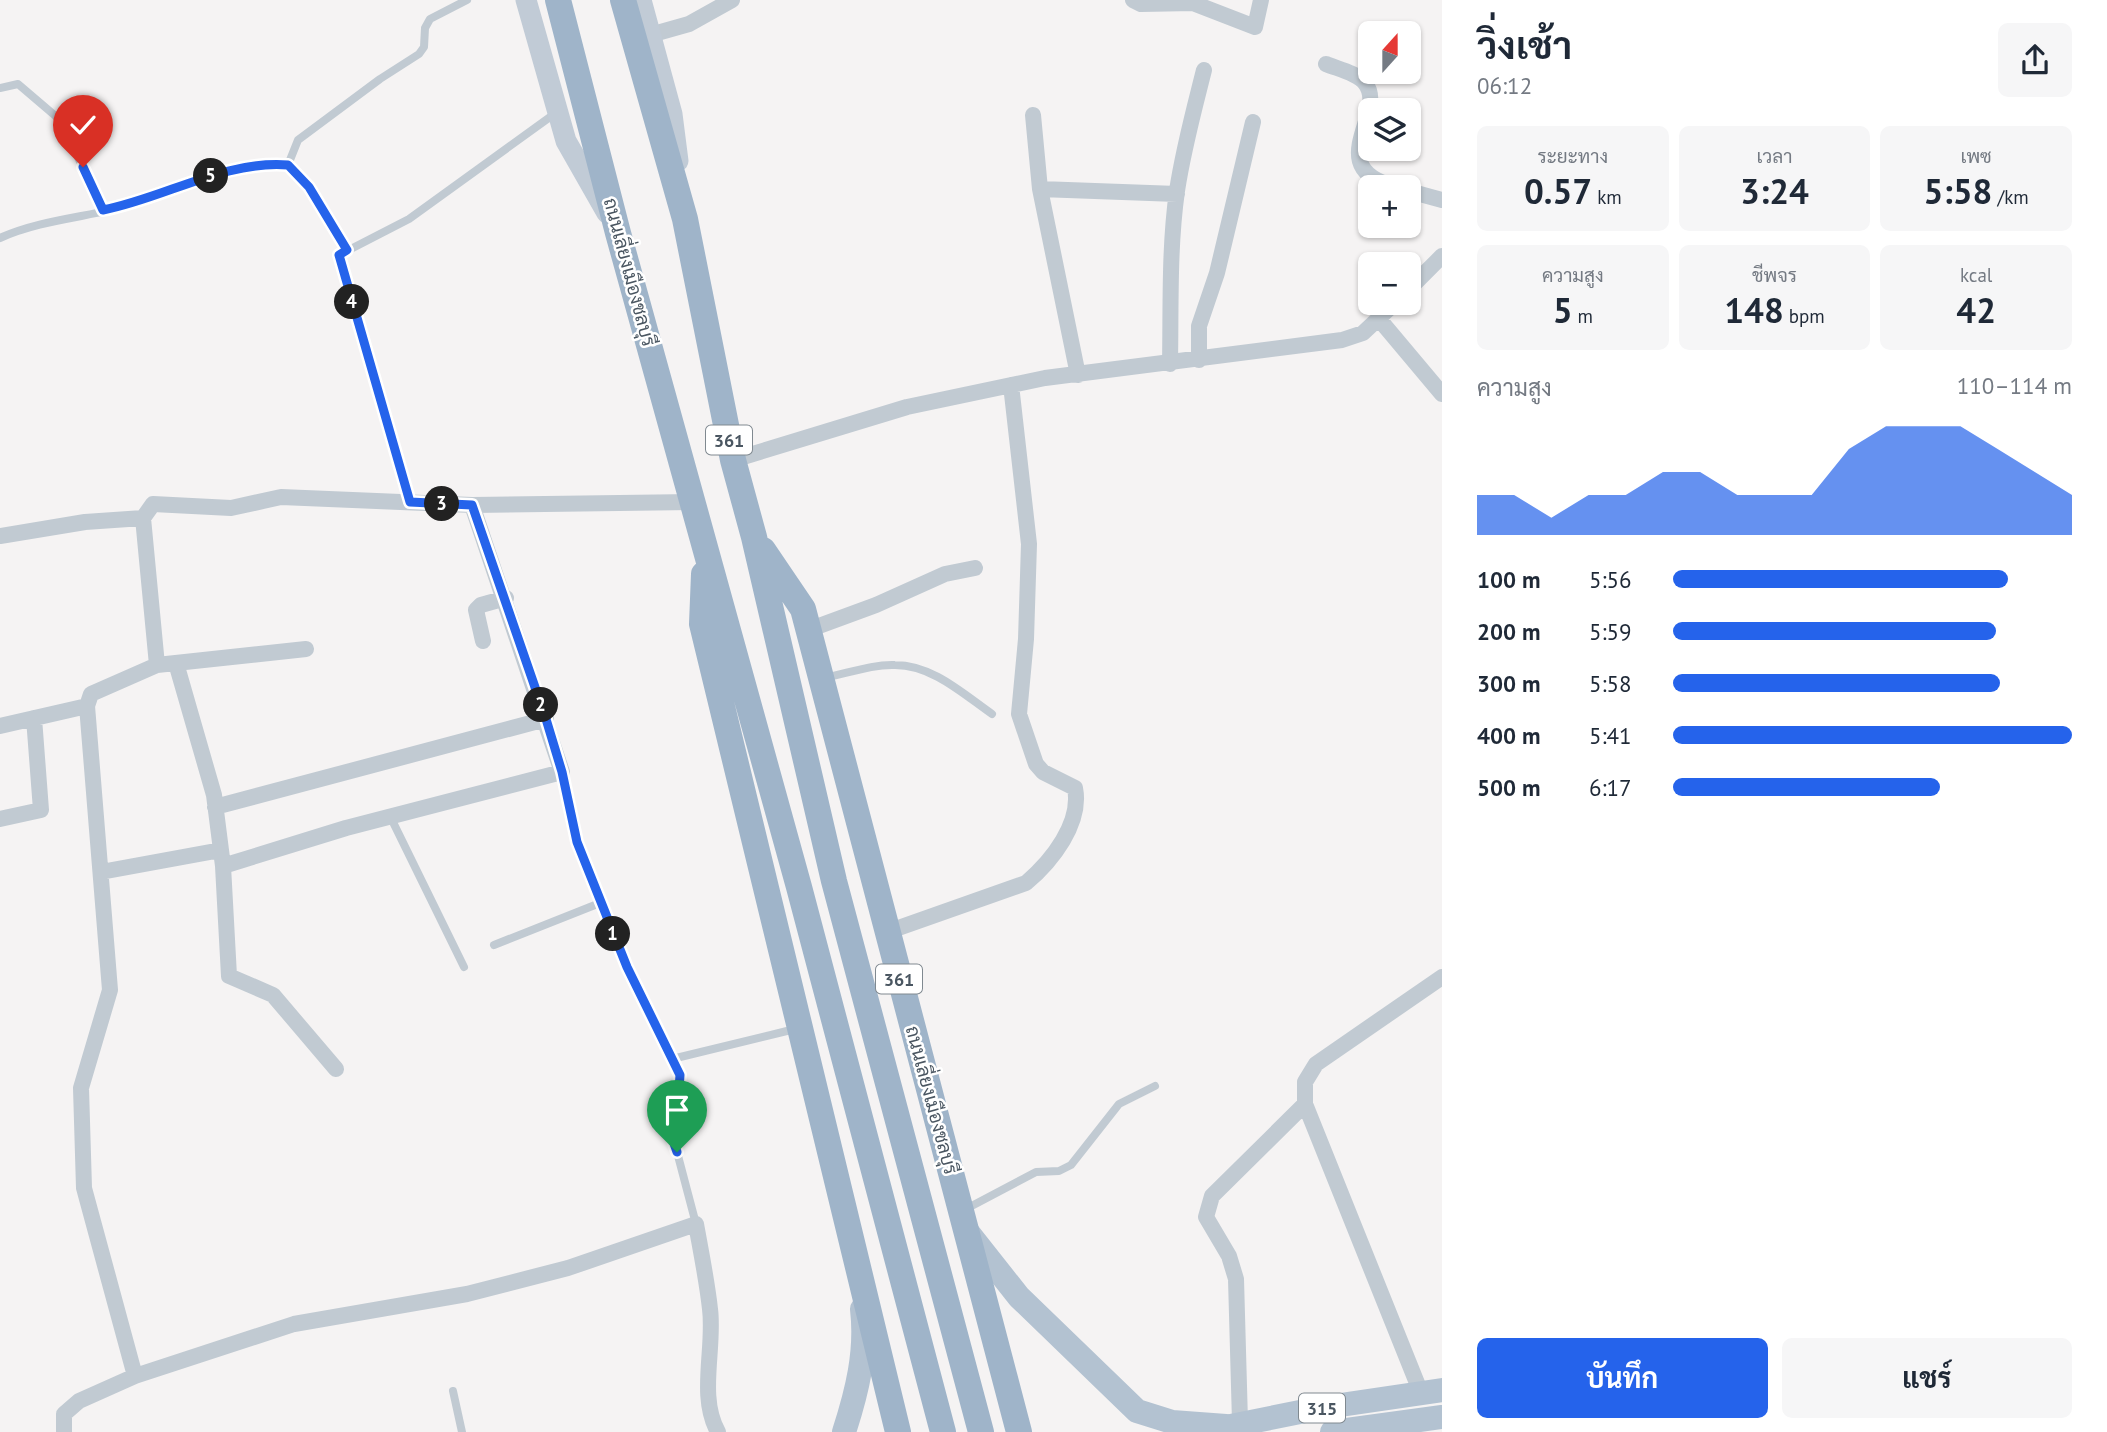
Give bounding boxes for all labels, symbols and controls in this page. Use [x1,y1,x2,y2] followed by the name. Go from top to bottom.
[1477,20,1572,69] text: วิ่งเช้า
[1358,21,1421,84] north arrow
[1358,21,1421,315] map controls
[1998,23,2072,97] button: share
[1477,71,1532,100] text: 06:12
[53,95,113,167] pin
[1358,98,1421,161] button: layers
[64,106,102,144] icon: check
[1537,144,1608,168] text: ระยะทาง
[1757,144,1792,168] text: เวลา
[1961,144,1992,168] text: เพซ
[194,158,228,194] pin: 5
[205,163,216,187] text: 5
[1524,168,1592,214] text: 0.57
[1740,168,1809,214] text: 3:24
[1924,168,1992,214] text: 5:58
[1358,175,1421,238] button: +
[1592,185,1622,209] text: km
[1992,185,2029,209] text: /km
[598,194,666,349] street label: ถนนเลี่ยงเมืองชลบุรี
[1358,252,1421,315] button: −
[1542,263,1604,287] text: ความสูง
[1752,263,1797,287] text: ชีพจร
[1960,263,1992,287] text: kcal
[334,284,370,320] pin: 4
[1553,287,1573,333] text: 5
[1724,287,1784,333] text: 148
[1956,287,1996,333] text: 42
[346,289,357,313] text: 4
[1573,304,1593,328] text: m
[1784,304,1825,328] text: bpm
[1957,371,2072,400] text: 110–114 m
[1477,373,1552,402] text: ความสูง
[706,426,752,454] road number: 361
[424,486,460,522] pin: 3
[436,491,447,515] text: 3
[1477,565,1540,594] text: 100 m
[1589,565,1632,594] text: 5:56
[1477,617,1540,646] text: 200 m
[1589,617,1632,646] text: 5:59
[1477,669,1540,698] text: 300 m
[1589,669,1632,698] text: 5:58
[524,688,558,722] pin: 2
[535,692,546,716] text: 2
[1477,721,1540,750] text: 400 m
[1589,721,1632,750] text: 5:41
[1477,773,1540,802] text: 500 m
[1589,773,1632,802] text: 6:17
[596,916,630,951] pin: 1
[607,921,618,945] text: 1
[876,964,922,994] road number: 361
[900,1022,968,1177] street label: ถนนเลี่ยงเมืองชลบุรี
[647,1080,707,1152] pin
[658,1091,696,1129] icon: arrive
[1477,1338,1768,1418] button: บันทึก
[1782,1338,2072,1418] button: แชร์
[1299,1394,1345,1422] road number: 315

